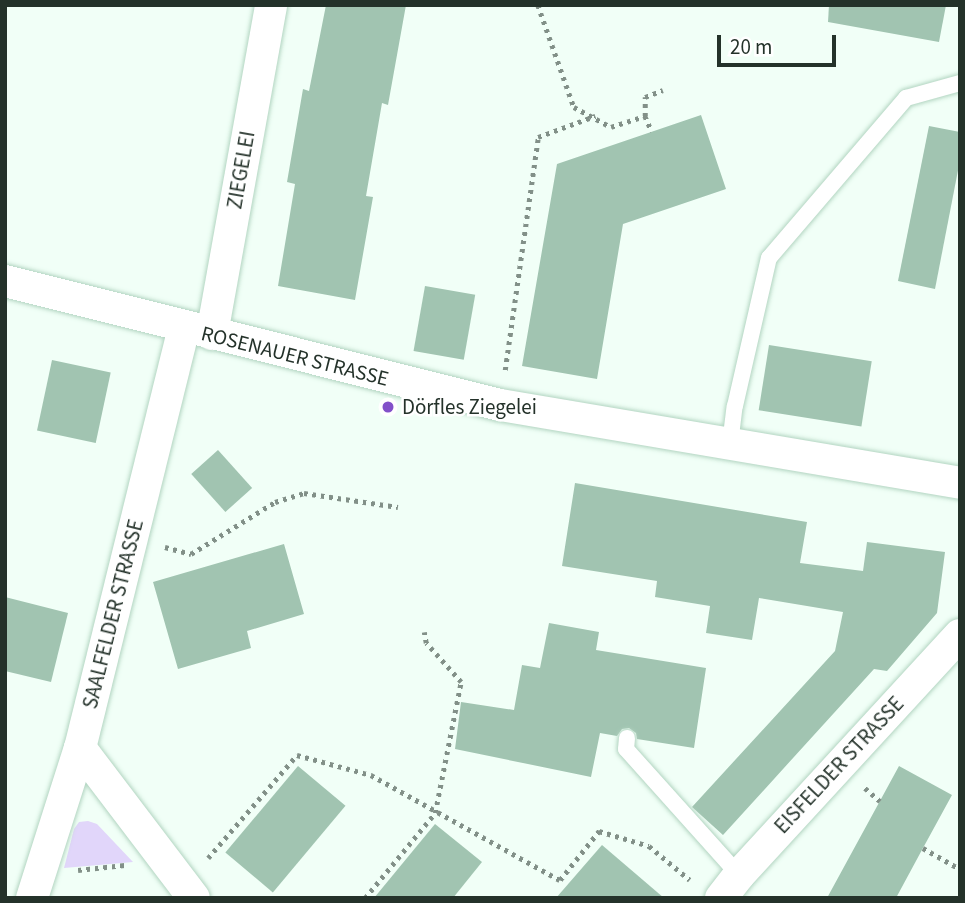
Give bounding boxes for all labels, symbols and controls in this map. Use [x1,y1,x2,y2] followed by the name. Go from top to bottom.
[720,21,839,65] scale bar
[730,32,772,62] text: 20 m
[222,129,260,211] street label: ZIEGELEI
[199,321,391,391] street label: ROSENAUER STRASSE
[402,394,537,420] place label: Dörfles Ziegelei
[380,399,396,415] marker: Dörfles Ziegelei
[77,517,149,711] street label: SAALFELDER STRASSE
[769,691,909,839] street label: EISFELDER STRASSE

